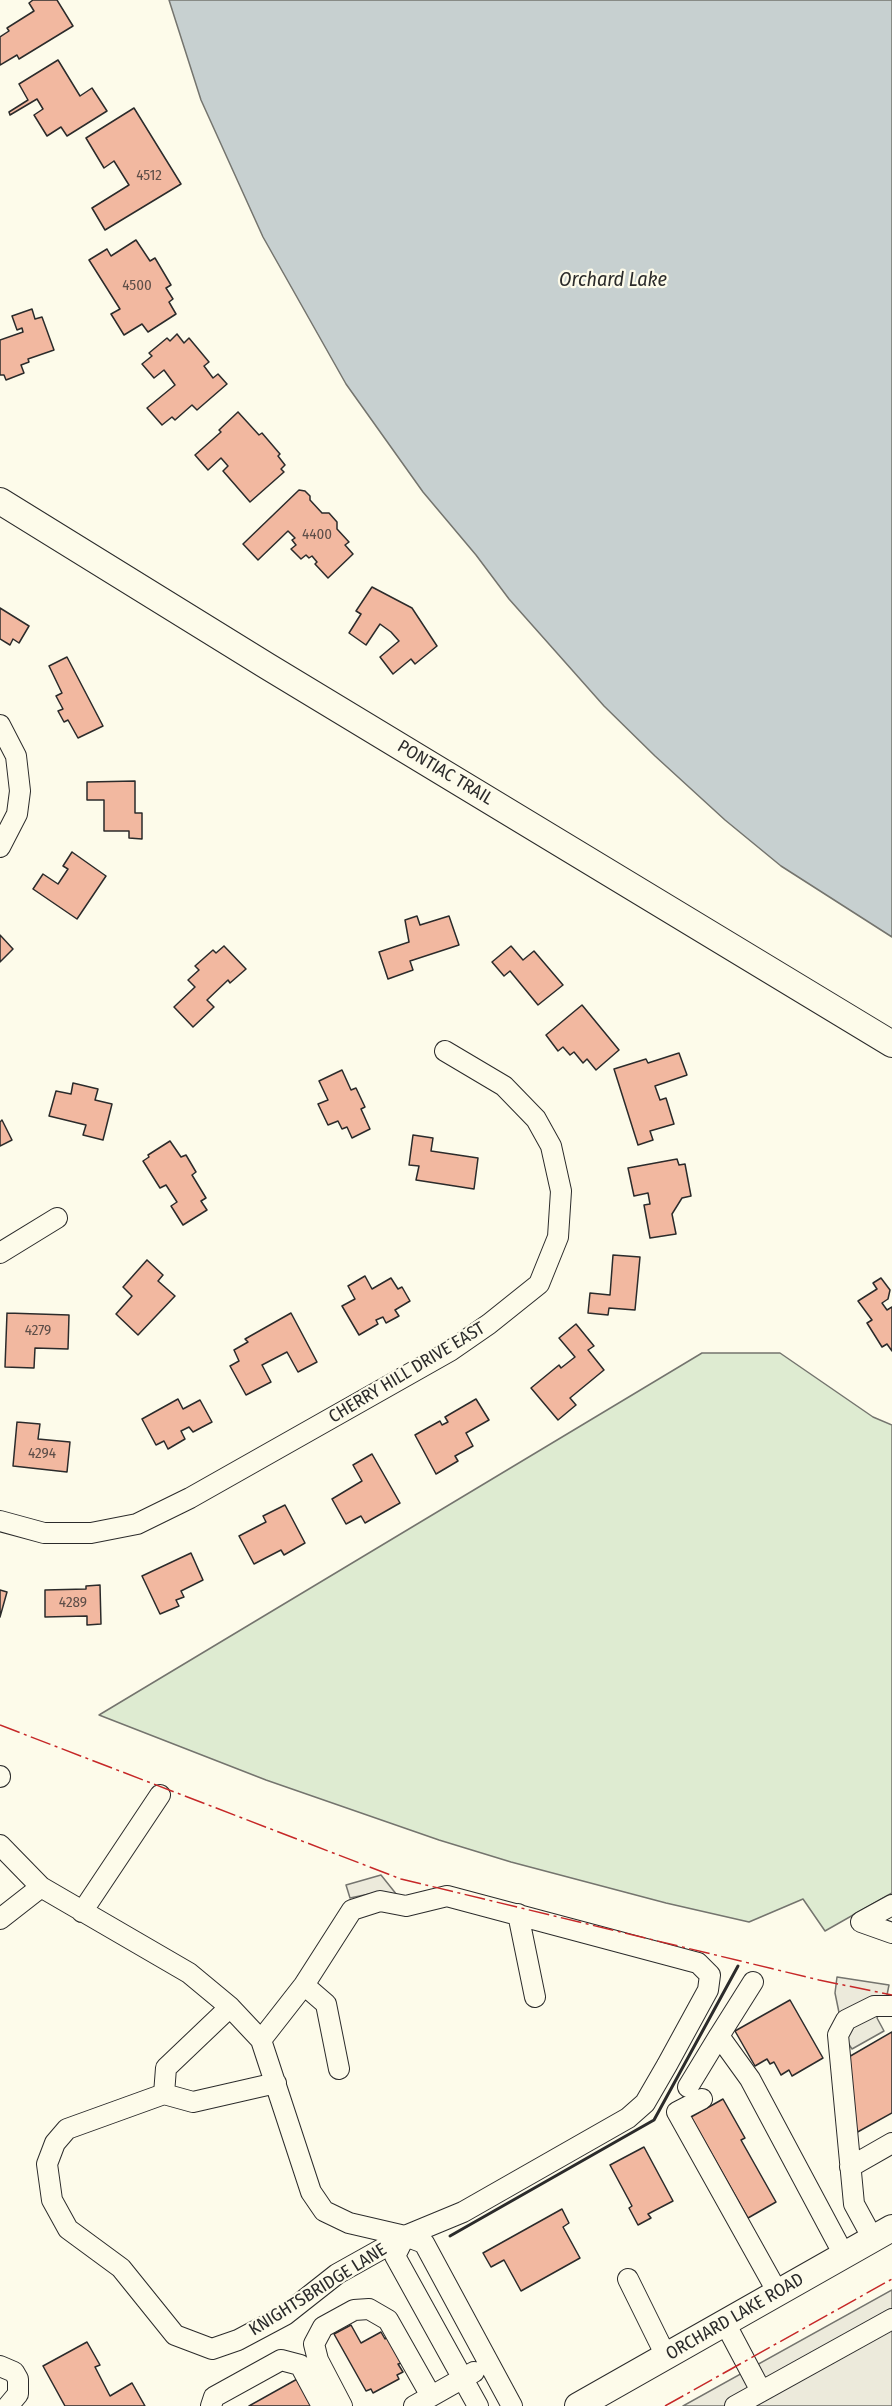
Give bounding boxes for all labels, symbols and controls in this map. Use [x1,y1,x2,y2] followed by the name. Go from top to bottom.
[136,167,162,185] house number: 4512
[559,268,667,292] water label: Orchard Lake
[122,277,152,295] house number: 4500
[302,526,332,544] house number: 4400
[393,736,497,810] street label: PONTIAC TRAIL
[325,1318,489,1428] street label: CHERRY HILL DRIVE EAST
[25,1322,51,1340] house number: 4279
[28,1445,56,1463] house number: 4294
[59,1594,87,1612] house number: 4289
[245,2239,391,2341] street label: KNIGHTSBRIDGE LANE
[662,2269,808,2365] street label: ORCHARD LAKE ROAD

